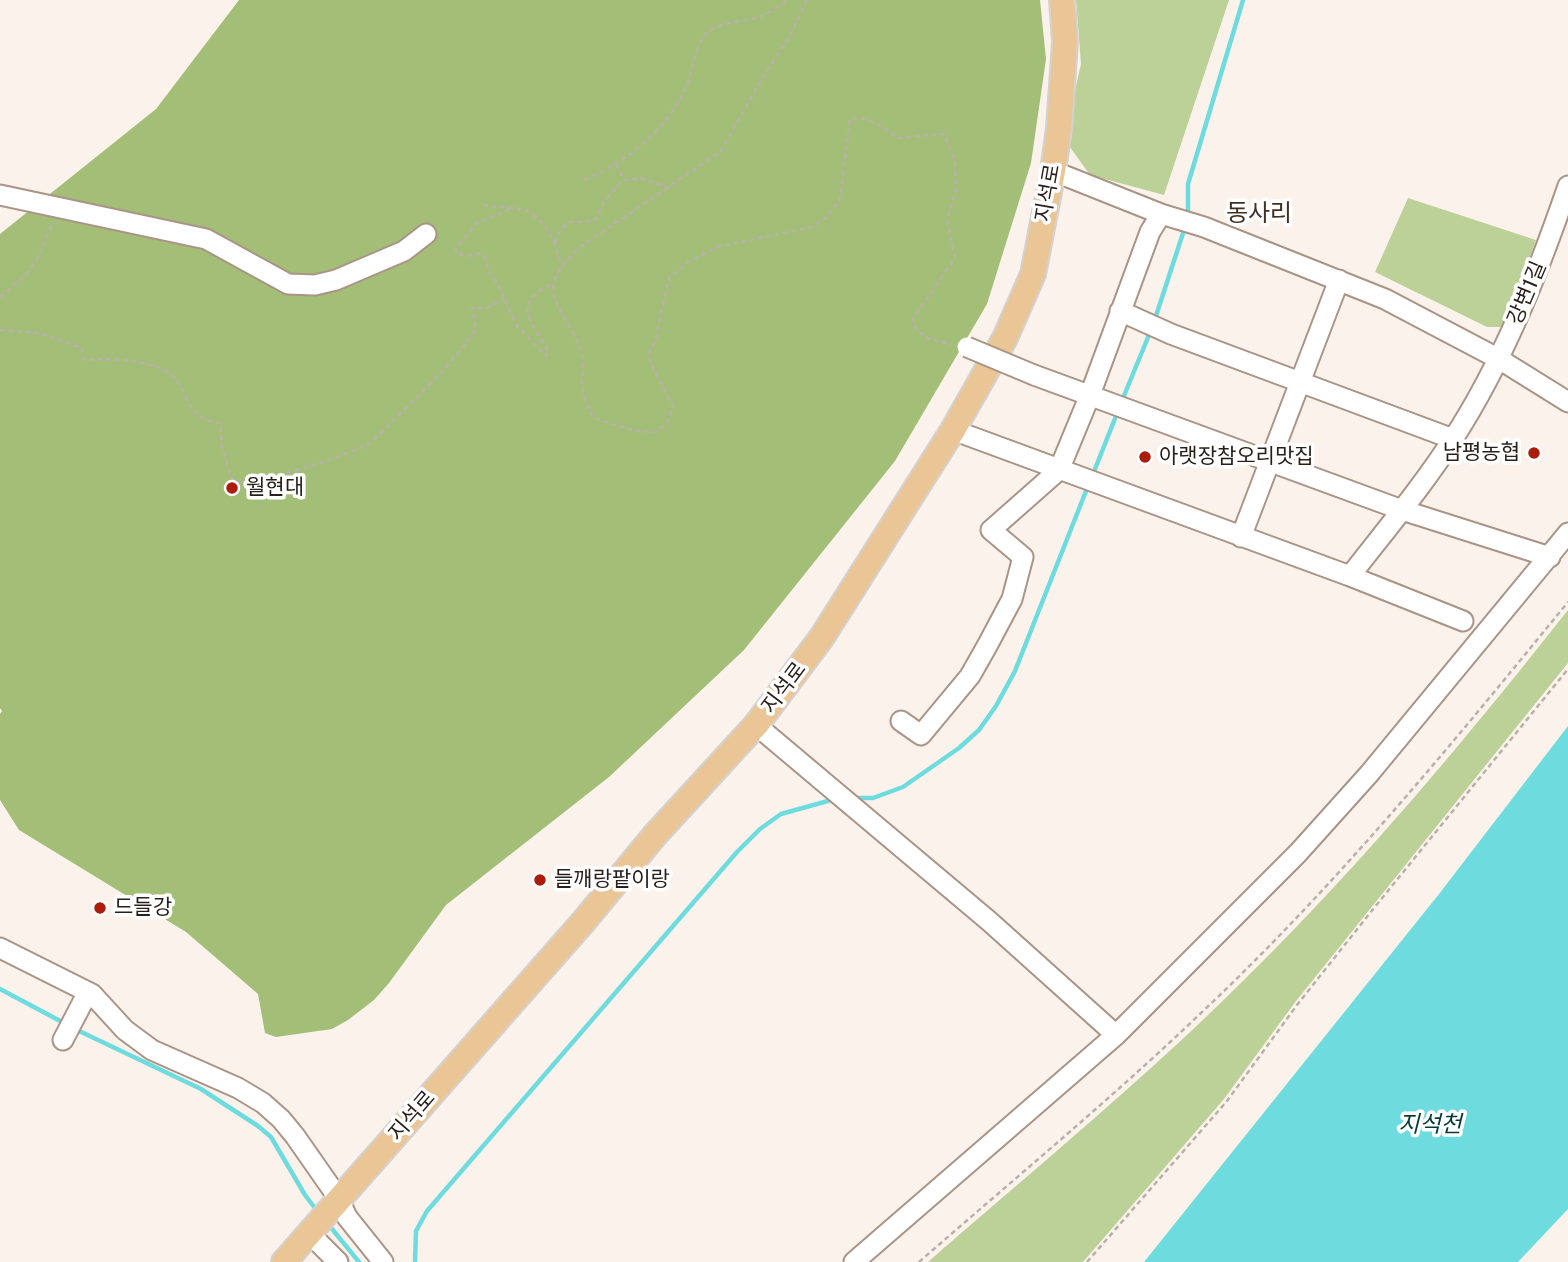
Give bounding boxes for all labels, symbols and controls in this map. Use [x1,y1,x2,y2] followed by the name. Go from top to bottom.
[1031,162,1065,224] street label: 지석로
[1226,200,1292,228] district label: 동사리
[1502,257,1552,329] street label: 강변1길
[1443,440,1520,466] place label: 남평농협
[1159,444,1314,470] place label: 아랫장참오리맛집
[1526,445,1542,461] marker: 남평농협
[1137,449,1153,465] marker: 아랫장참오리맛집
[246,475,304,501] place label: 월현대
[224,480,240,496] marker: 월현대
[756,657,812,719] street label: 지석로
[554,867,670,893] place label: 들깨랑팥이랑
[532,872,548,888] marker: 들깨랑팥이랑
[114,895,172,921] place label: 드들강
[92,900,108,916] marker: 드들강
[383,1086,441,1146] street label: 지석로
[1398,1111,1462,1139] water label: 지석천

